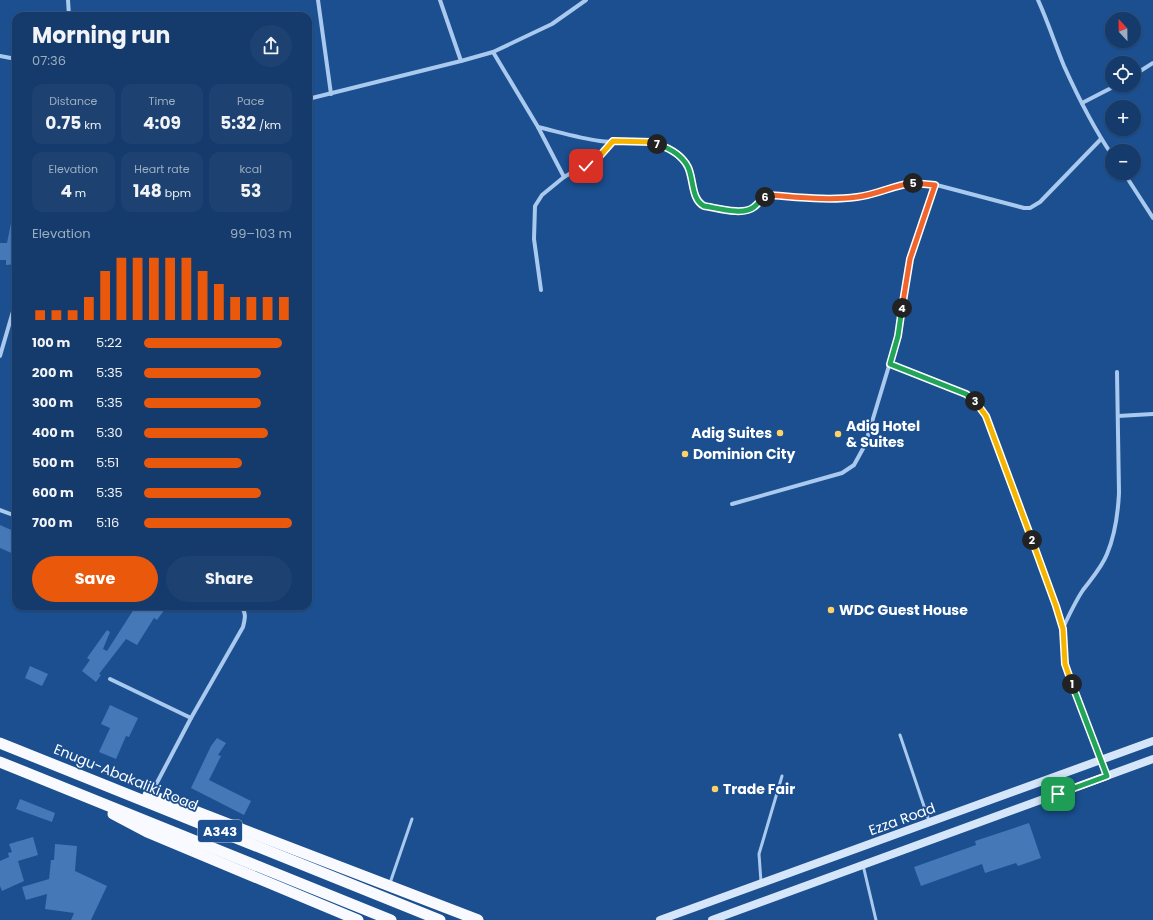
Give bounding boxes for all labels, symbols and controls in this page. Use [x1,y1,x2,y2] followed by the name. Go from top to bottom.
[1105,12,1141,48] north arrow
[1105,12,1141,180] map controls
[32,20,170,51] text: Morning run
[250,25,292,67] button: share
[32,51,66,70] text: 07:36
[1105,56,1141,92] button: locate
[49,93,97,109] text: Distance
[149,93,175,109] text: Time
[237,93,264,109] text: Pace
[1105,100,1141,136] button: +
[45,111,81,135] text: 0.75
[143,111,181,135] text: 4:09
[220,111,256,135] text: 5:32
[81,117,101,133] text: km
[256,117,281,133] text: /km
[647,134,667,154] pin: 7
[654,136,660,152] text: 7
[1105,144,1141,180] button: −
[569,149,603,183] pin
[575,155,597,177] icon: check
[49,161,98,177] text: Elevation
[134,161,190,177] text: Heart rate
[239,161,262,177] text: kcal
[903,173,923,193] pin: 5
[909,175,917,191] text: 5
[60,179,72,203] text: 4
[133,179,162,203] text: 148
[240,179,261,203] text: 53
[72,185,86,201] text: m
[162,185,191,201] text: bpm
[755,187,775,207] pin: 6
[761,189,769,205] text: 6
[32,224,91,243] text: Elevation
[230,224,292,243] text: 99–103 m
[892,298,912,318] pin: 4
[898,300,906,316] text: 4
[32,333,70,352] text: 100 m
[96,333,122,352] text: 5:22
[32,363,73,382] text: 200 m
[96,363,123,382] text: 5:35
[965,391,985,411] pin: 3
[32,393,73,412] text: 300 m
[96,393,123,412] text: 5:35
[972,393,978,409] text: 3
[846,416,920,452] place label: Adig Hotel & Suites
[32,423,74,442] text: 400 m
[96,423,123,442] text: 5:30
[691,423,772,443] place label: Adig Suites
[775,428,785,438] marker: Adig Suites
[833,429,843,439] marker: Adig Hotel & Suites
[693,444,795,464] place label: Dominion City
[680,449,690,459] marker: Dominion City
[32,453,74,472] text: 500 m
[96,453,119,472] text: 5:51
[32,483,74,502] text: 600 m
[96,483,123,502] text: 5:35
[32,513,72,532] text: 700 m
[96,513,119,532] text: 5:16
[1022,530,1042,550] pin: 2
[1029,532,1035,548] text: 2
[32,556,158,602] button: Save
[166,556,292,602] button: Share
[839,600,968,620] place label: WDC Guest House
[826,605,836,615] marker: WDC Guest House
[1062,674,1082,694] pin: 1
[1070,676,1074,692] text: 1
[51,739,201,815] street label: Enugu-Abakaliki Road
[1041,777,1075,811] pin
[723,779,795,799] place label: Trade Fair
[1047,783,1069,805] icon: arrive
[710,784,720,794] marker: Trade Fair
[866,798,938,840] street label: Ezza Road
[198,820,242,842] road number: A343

